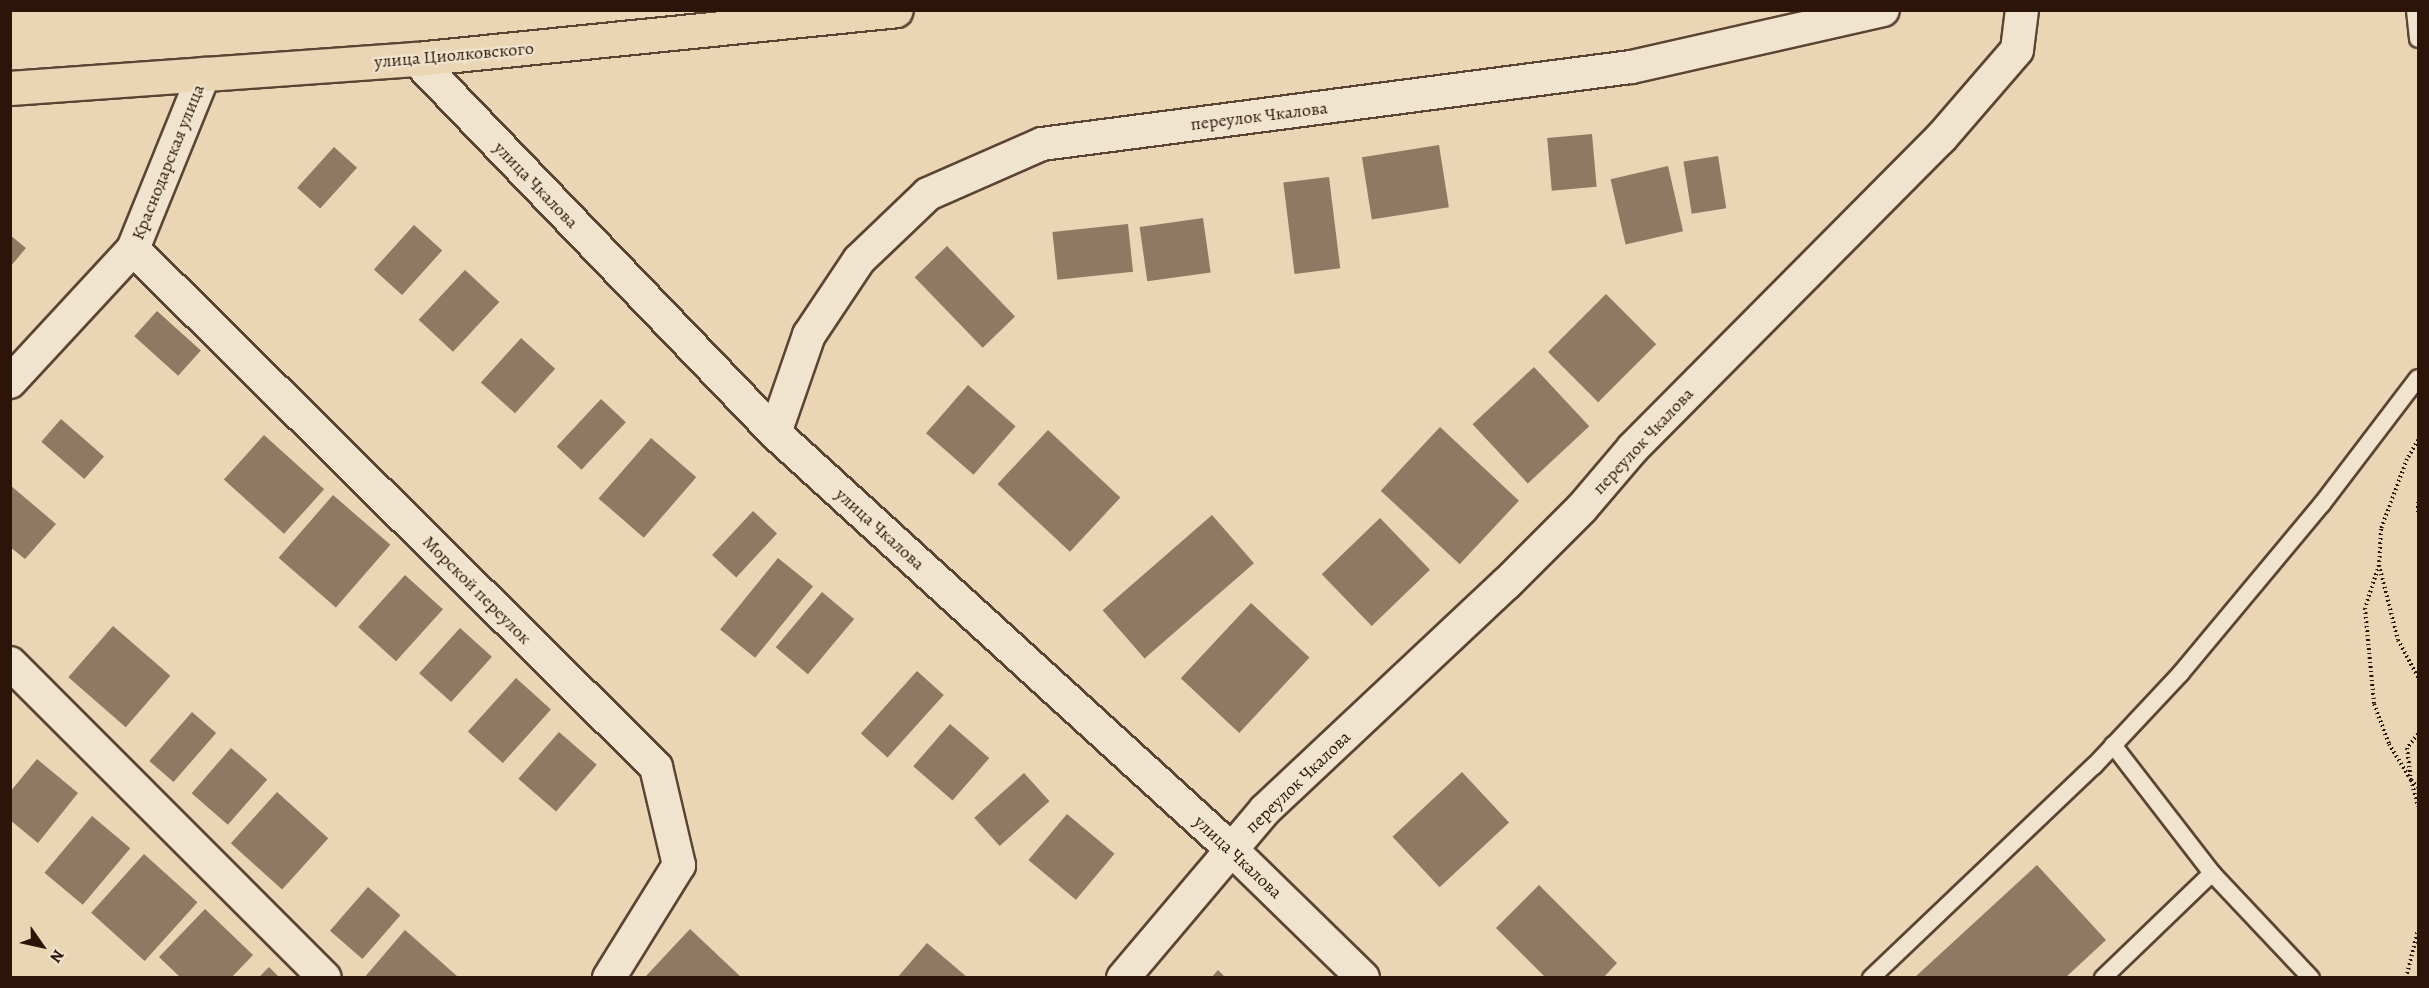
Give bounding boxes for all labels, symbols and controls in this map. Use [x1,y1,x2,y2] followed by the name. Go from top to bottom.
[373,37,535,73] street label: улица Циолковского
[127,81,209,243] street label: Краснодарская улица
[1189,97,1329,135] street label: переулок Чкалова
[489,137,583,233] street label: улица Чкалова
[1588,383,1698,499] street label: переулок Чкалова
[831,483,929,575] street label: улица Чкалова
[418,531,536,649] street label: Морской переулок
[1241,726,1355,838] street label: переулок Чкалова
[1190,811,1286,903] street label: улица Чкалова
[12,916,72,976] north arrow
[45,945,69,967] text: N

